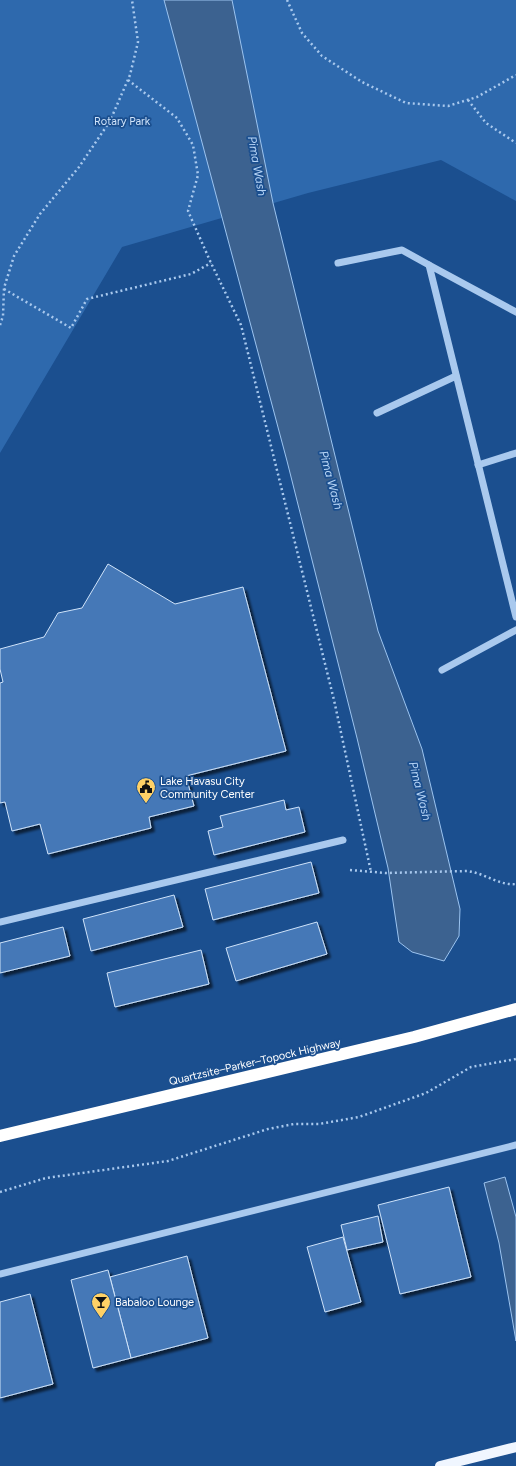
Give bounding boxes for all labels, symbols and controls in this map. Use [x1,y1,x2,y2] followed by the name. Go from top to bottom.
[94,115,151,128] park label: Rotary Park
[245,135,269,197] water label: Pima Wash
[316,449,346,511] water label: Pima Wash
[406,760,434,822] water label: Pima Wash
[160,775,255,801] place label: Lake Havasu City Community Center
[135,776,157,804] public building icon: Lake Havasu City Community Center
[168,1036,342,1088] street label: Quartzsite–Parker–Topock Highway
[90,1291,112,1319] bar icon: Babaloo Lounge
[115,1296,194,1309] place label: Babaloo Lounge

